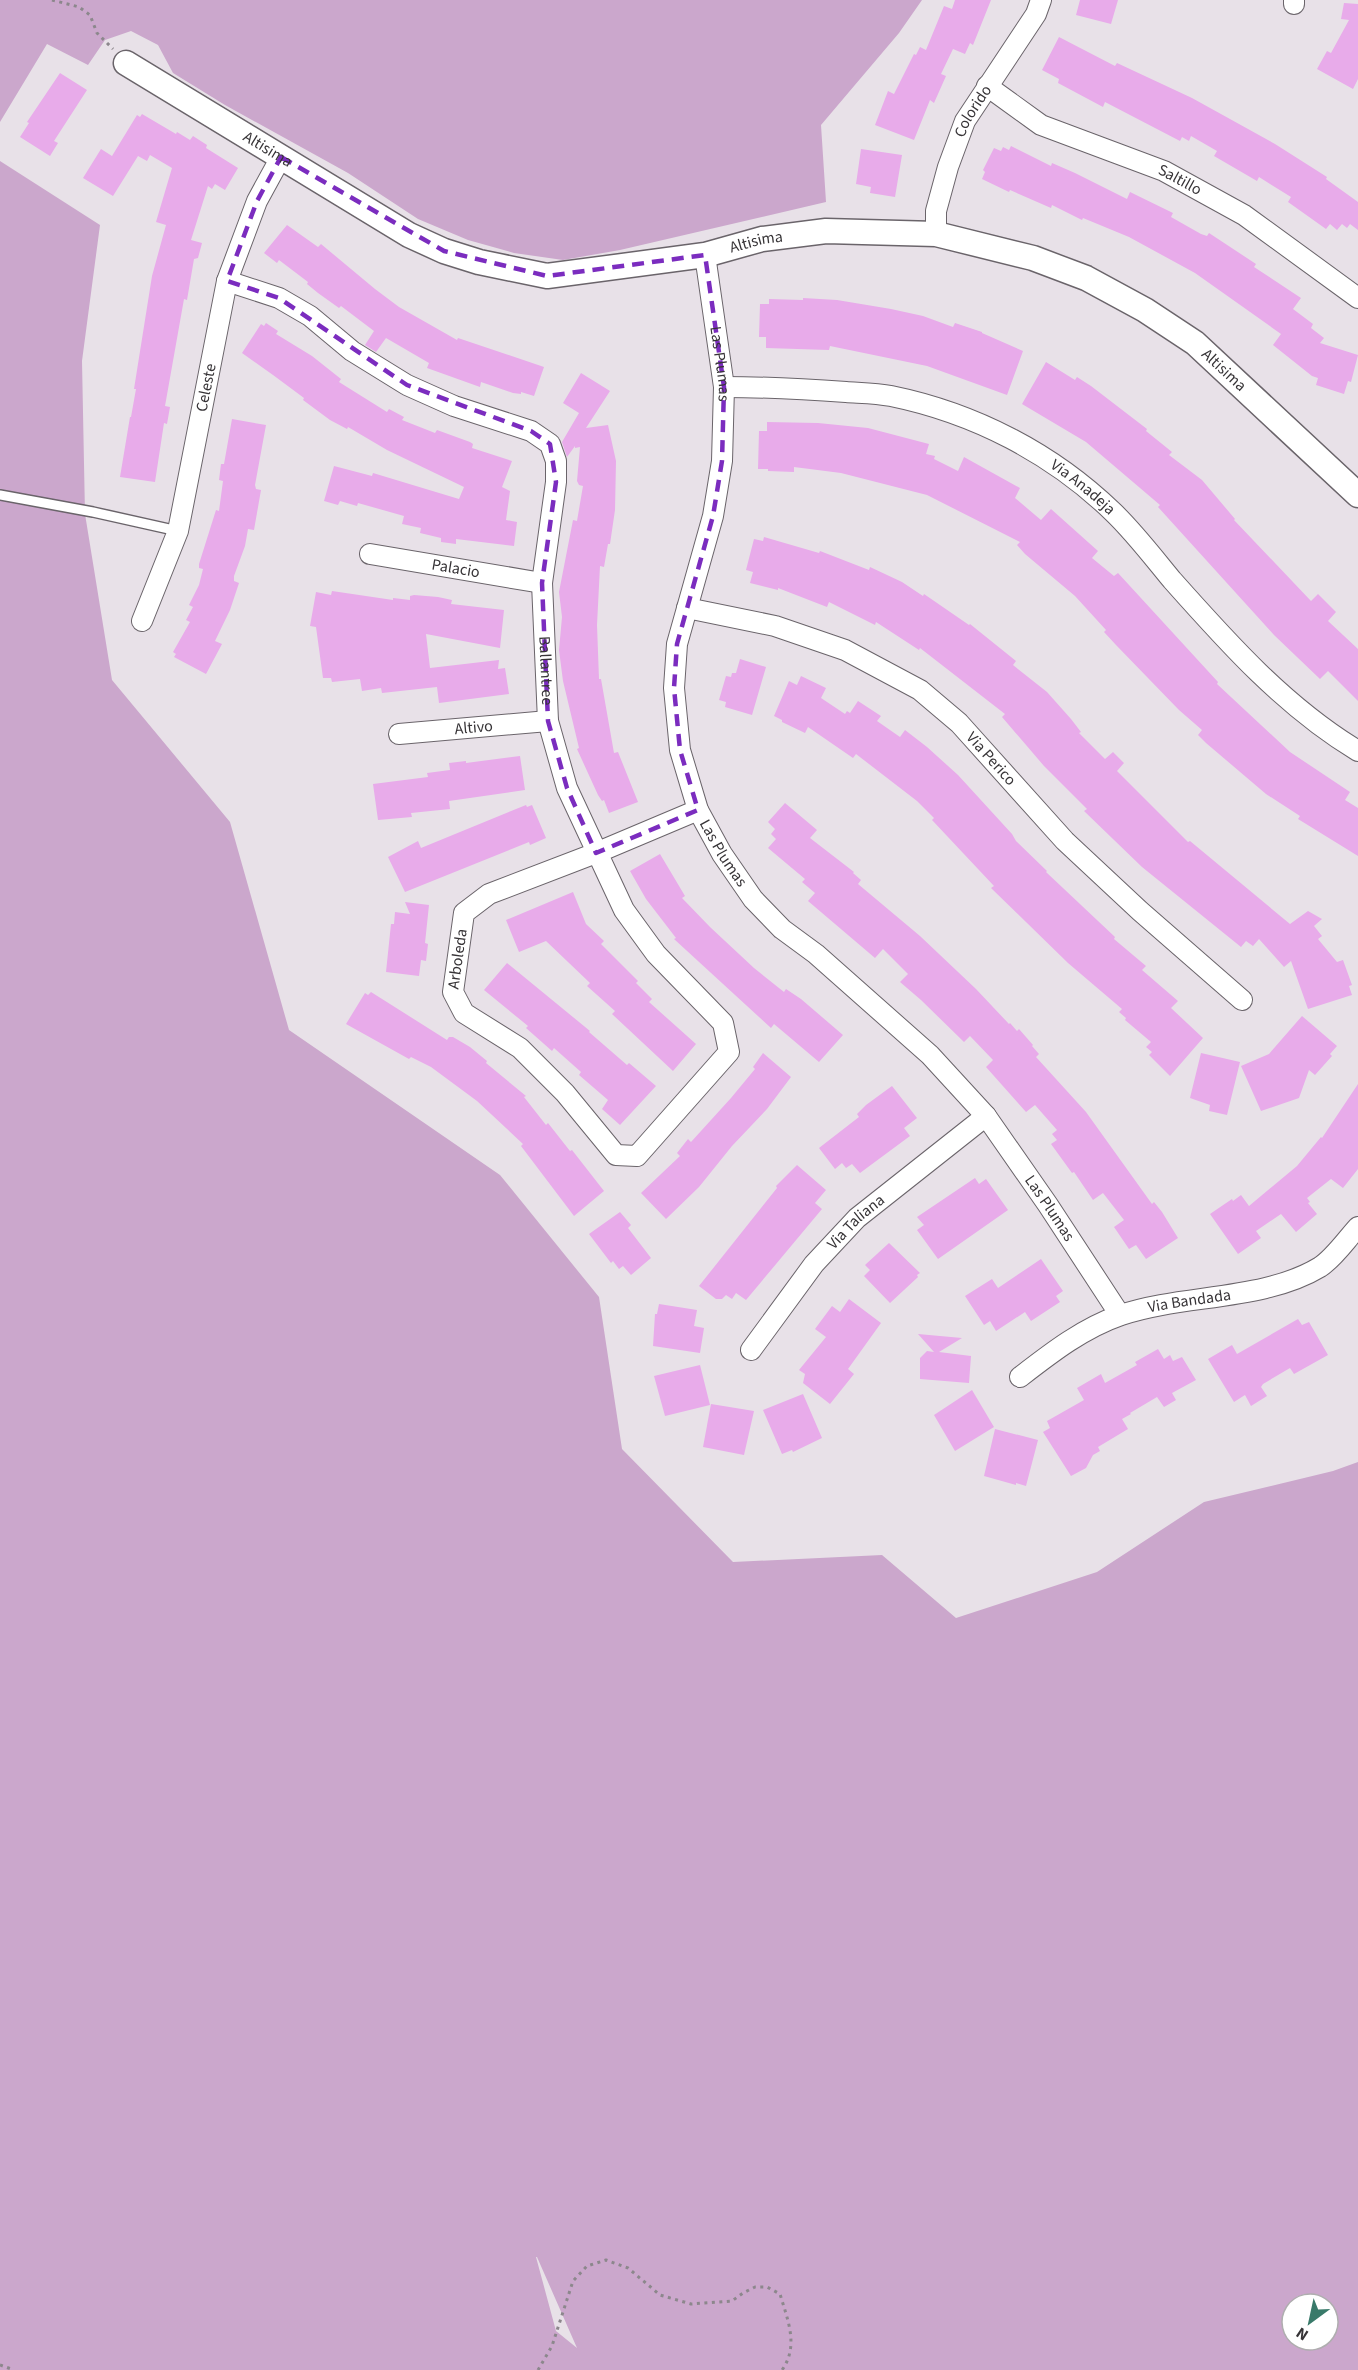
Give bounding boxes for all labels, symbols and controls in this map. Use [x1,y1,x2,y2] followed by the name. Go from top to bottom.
[949,81,997,140] street label: Colorido
[239,126,297,173] street label: Altisima
[1155,159,1206,201] street label: Saltillo
[727,226,784,259] street label: Altisima
[704,325,735,402] street label: Las Plumas
[1197,343,1251,396] street label: Altisima
[191,362,222,414] street label: Celeste
[1046,454,1120,520] street label: Via Anadeja
[430,554,482,583] street label: Palacio
[533,636,558,706] street label: Ballantree
[454,715,494,740] street label: Altivo
[961,727,1021,790] street label: Via Perico
[694,815,753,891] street label: Las Plumas
[443,927,473,990] street label: Arboleda
[1019,1171,1080,1246] street label: Las Plumas
[822,1189,889,1254] street label: Via Taliana
[1146,1284,1232,1318] street label: Via Bandada
[1280,2292,1340,2352] north arrow
[1292,2322,1313,2346] text: N

